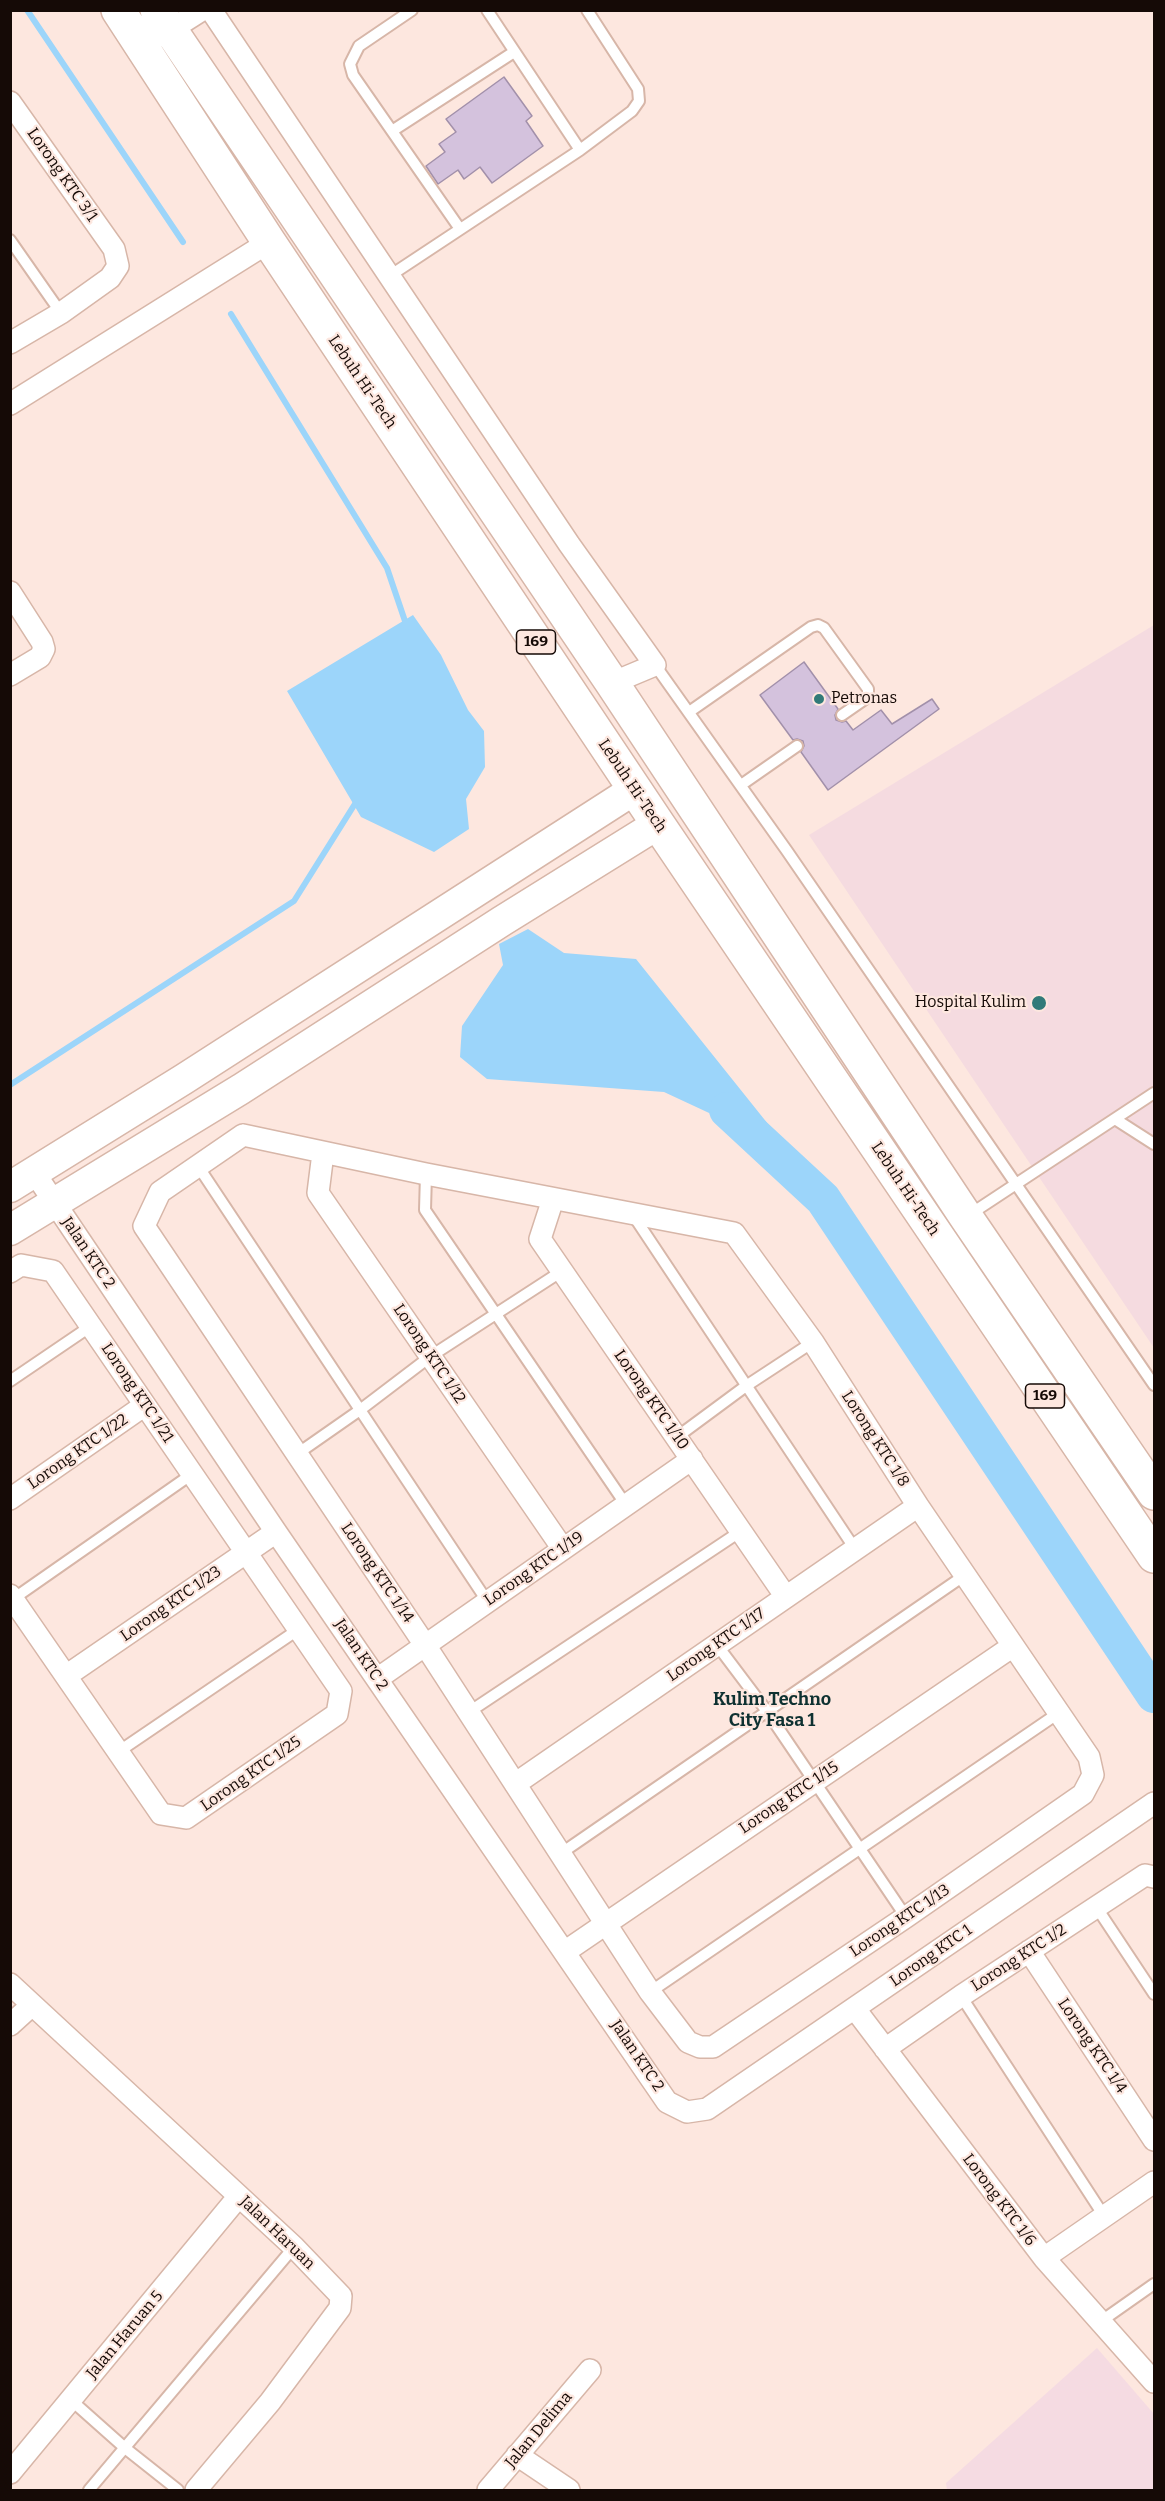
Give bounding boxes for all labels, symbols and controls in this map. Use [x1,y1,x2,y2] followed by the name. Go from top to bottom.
[23,125,101,225] street label: Lorong KTC 3/1
[324,332,400,432] street label: Lebuh Hi-Tech
[516,630,556,654] road number: 169
[831,689,897,709] place label: Petronas
[812,692,826,706] marker: Petronas
[594,736,670,836] street label: Lebuh Hi-Tech
[915,993,1026,1013] place label: Hospital Kulim
[1030,994,1048,1012] marker: Hospital Kulim
[867,1139,943,1239] street label: Lebuh Hi-Tech
[57,1214,119,1292] street label: Jalan KTC 2
[389,1301,469,1407] street label: Lorong KTC 1/12
[97,1340,177,1446] street label: Lorong KTC 1/21
[609,1346,693,1454] street label: Lorong KTC 1/10
[1026,1384,1064,1408] road number: 169
[837,1387,913,1491] street label: Lorong KTC 1/8
[24,1410,132,1494] street label: Lorong KTC 1/22
[336,1519,418,1627] street label: Lorong KTC 1/14
[481,1528,587,1610] street label: Lorong KTC 1/19
[117,1562,225,1646] street label: Lorong KTC 1/23
[663,1604,769,1686] street label: Lorong KTC 1/17
[330,1616,392,1694] street label: Jalan KTC 2
[713,1689,831,1732] district label: Kulim Techno City Fasa 1
[197,1732,305,1816] street label: Lorong KTC 1/25
[736,1758,842,1838] street label: Lorong KTC 1/15
[846,1881,954,1961] street label: Lorong KTC 1/13
[968,1920,1070,1996] street label: Lorong KTC 1/2
[886,1921,976,1991] street label: Lorong KTC 1
[1053,1995,1131,2097] street label: Lorong KTC 1/4
[606,2017,668,2095] street label: Jalan KTC 2
[958,2150,1040,2250] street label: Lorong KTC 1/6
[235,2192,319,2274] street label: Jalan Haruan
[83,2287,167,2383] street label: Jalan Haruan 5
[502,2388,576,2472] street label: Jalan Delima

